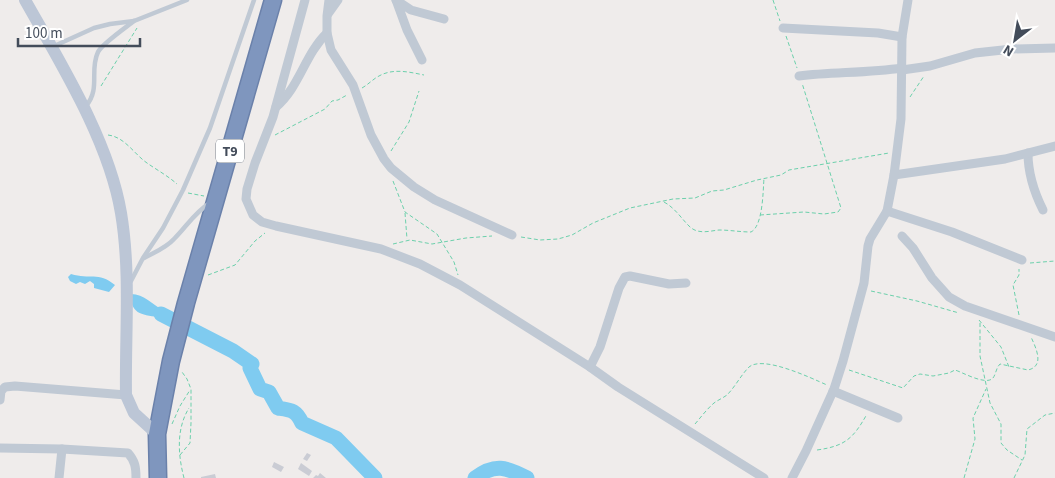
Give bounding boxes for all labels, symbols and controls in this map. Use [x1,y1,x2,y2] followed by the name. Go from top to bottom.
[18,15,140,47] scale bar
[990,15,1040,65] north arrow
[25,23,63,44] text: 100 m
[1000,39,1018,61] text: N
[216,140,244,162] road number: T9

